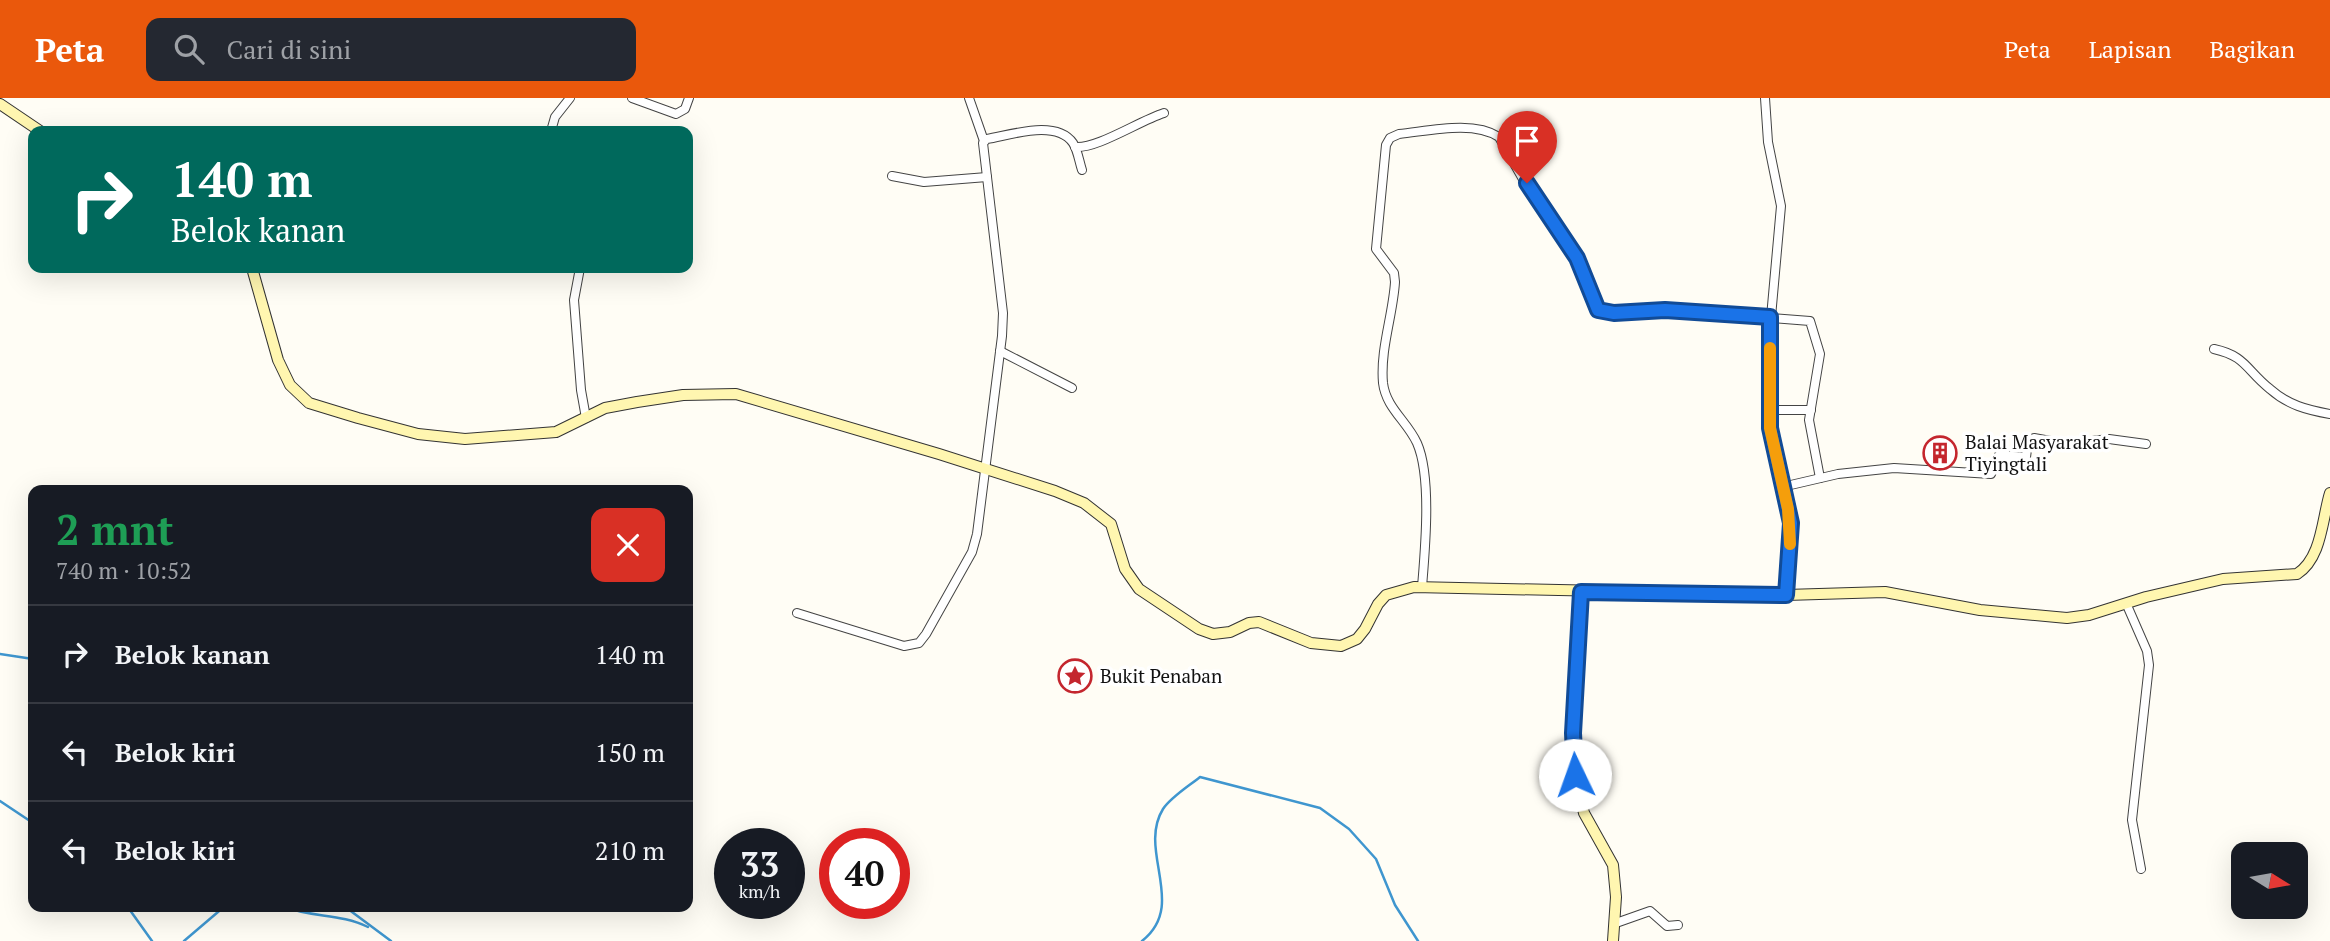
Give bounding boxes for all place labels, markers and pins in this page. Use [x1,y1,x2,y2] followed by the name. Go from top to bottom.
[1497,111,1557,183] pin
[1965,429,2109,476] place label: Balai Masyarakat Tiyingtali
[1921,434,1959,472] building icon: Balai Masyarakat Tiyingtali
[1056,657,1094,695] place icon: Bukit Penaban
[1100,663,1222,688] place label: Bukit Penaban

